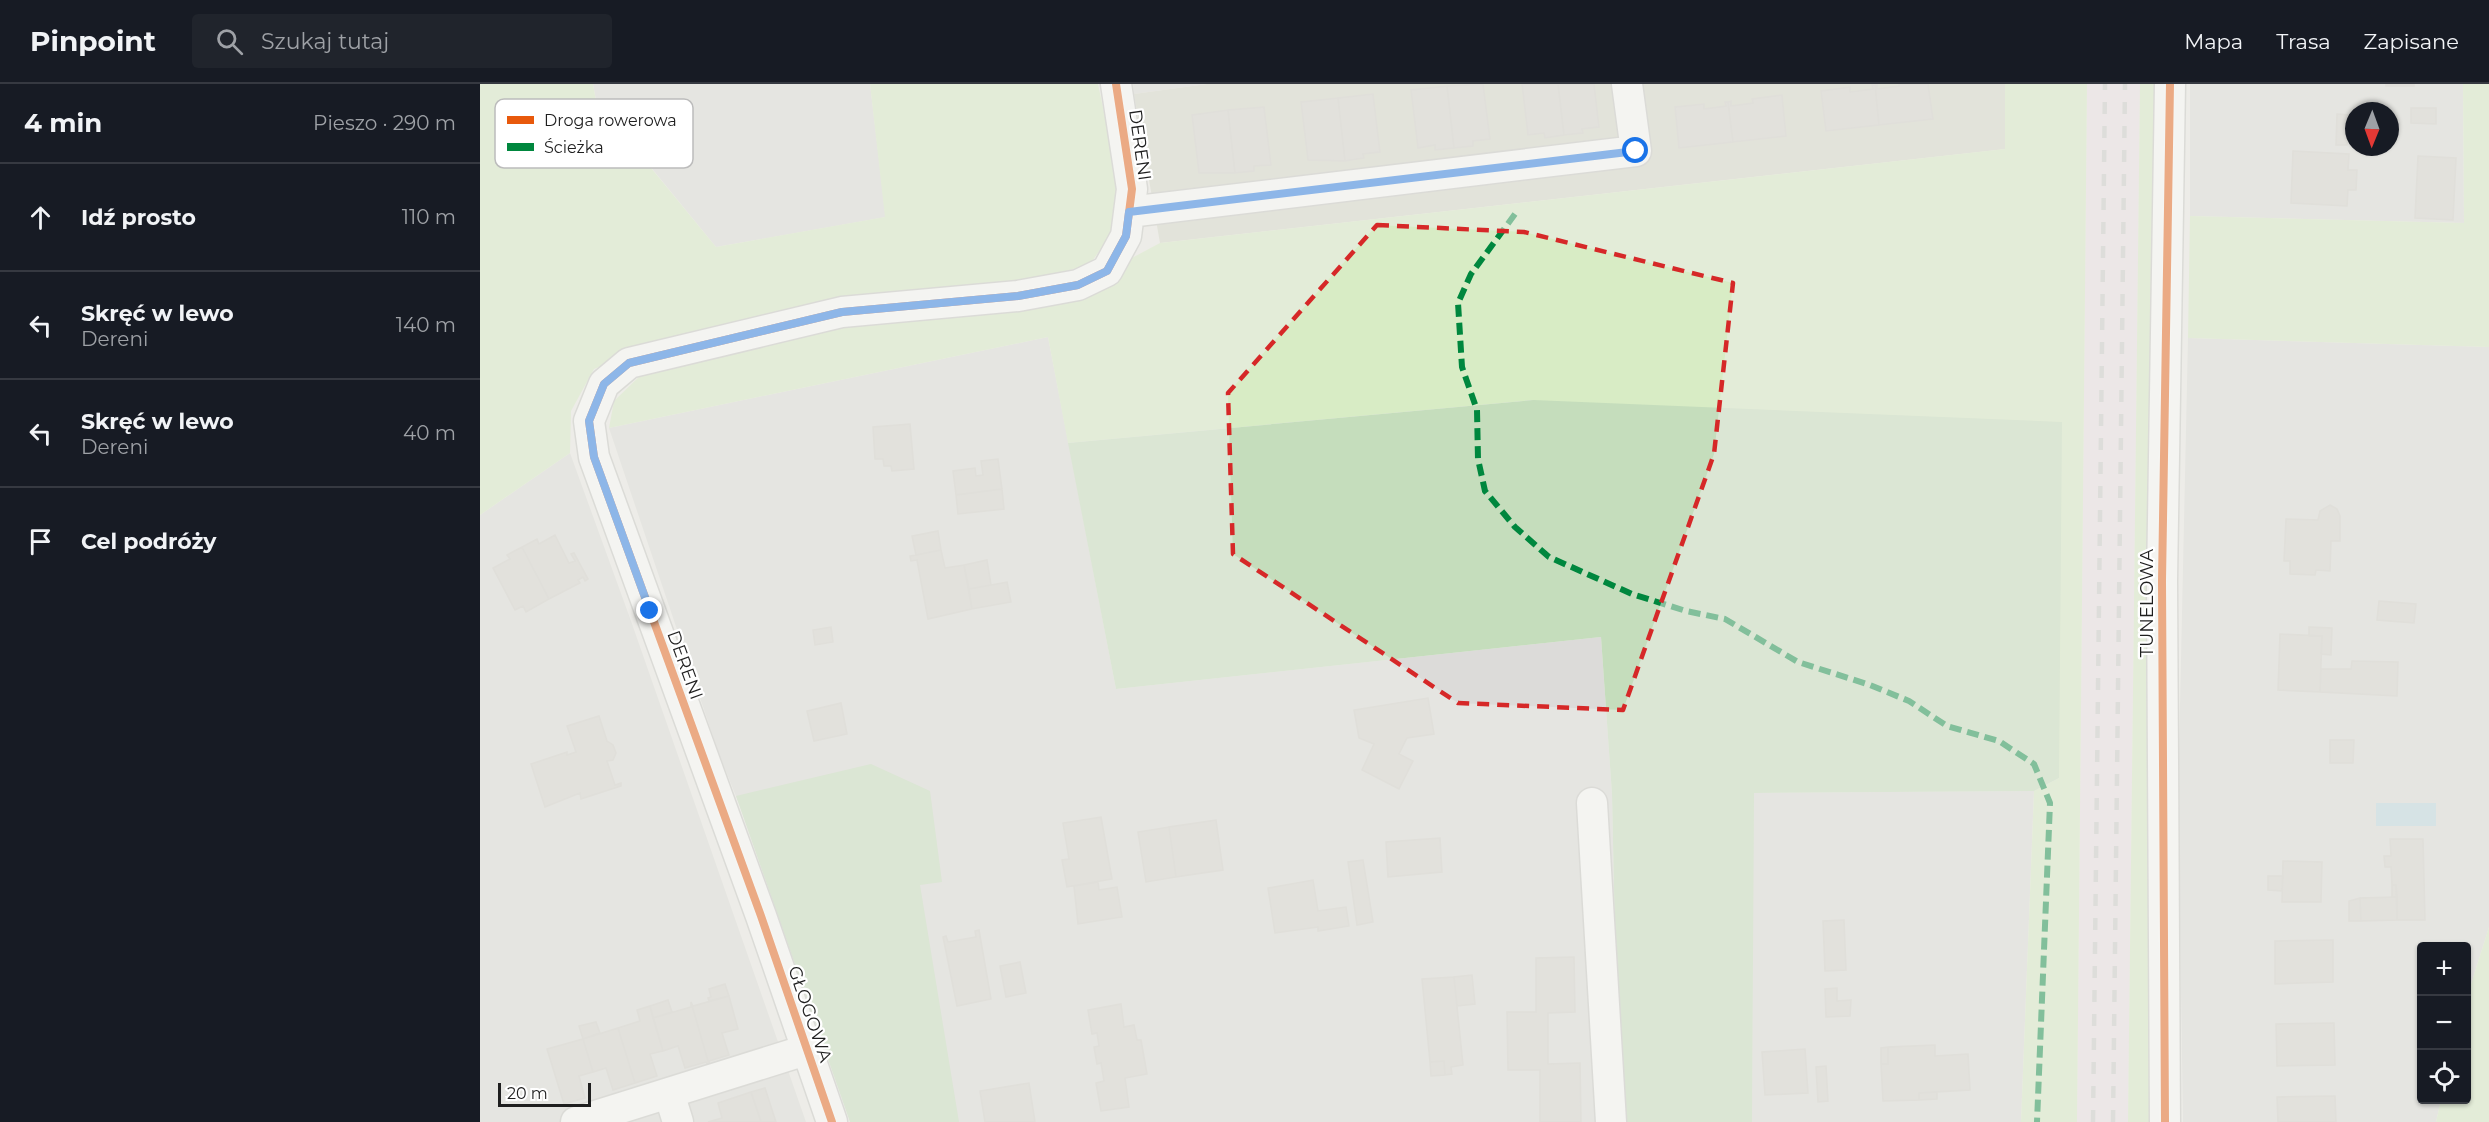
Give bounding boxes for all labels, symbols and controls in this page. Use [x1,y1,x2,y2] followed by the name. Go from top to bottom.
[192,14,612,68] search box
[30,24,156,58] text: Pinpoint
[213,25,246,58] icon: search
[261,28,389,55] text: Szukaj tutaj
[2184,29,2243,54] text: Mapa
[2276,29,2331,54] text: Trasa
[2364,29,2459,54] text: Zapisane
[495,99,693,168] legend
[2345,102,2399,156] north arrow
[24,107,102,139] text: 4 min
[1124,108,1156,182] street label: DERENI
[313,111,456,135] text: Pieszo · 290 m
[544,111,677,130] text: Droga rowerowa
[1622,137,1648,163] route start
[544,138,604,157] text: Ścieżka
[24,201,57,234] icon: ahead
[81,204,196,231] text: Idź prosto
[402,205,456,229] text: 110 m
[81,300,234,327] text: Skręć w lewo
[24,309,57,342] icon: left
[396,313,456,337] text: 140 m
[81,327,148,351] text: Dereni
[81,408,234,435] text: Skręć w lewo
[24,417,57,450] icon: left
[403,421,456,445] text: 40 m
[81,435,148,459] text: Dereni
[24,525,57,558] icon: arrive
[81,528,217,555] text: Cel podróży
[2136,549,2158,657] street label: TUNELOWA
[636,597,662,623] route end
[662,627,708,703] street label: DERENI
[2417,942,2471,1104] map controls
[2417,942,2471,996] button: +
[783,963,837,1065] street label: GŁOGOWA
[2417,996,2471,1050] button: −
[2417,1050,2471,1104] button: locate
[498,1080,591,1108] scale bar
[507,1084,548,1103] text: 20 m

